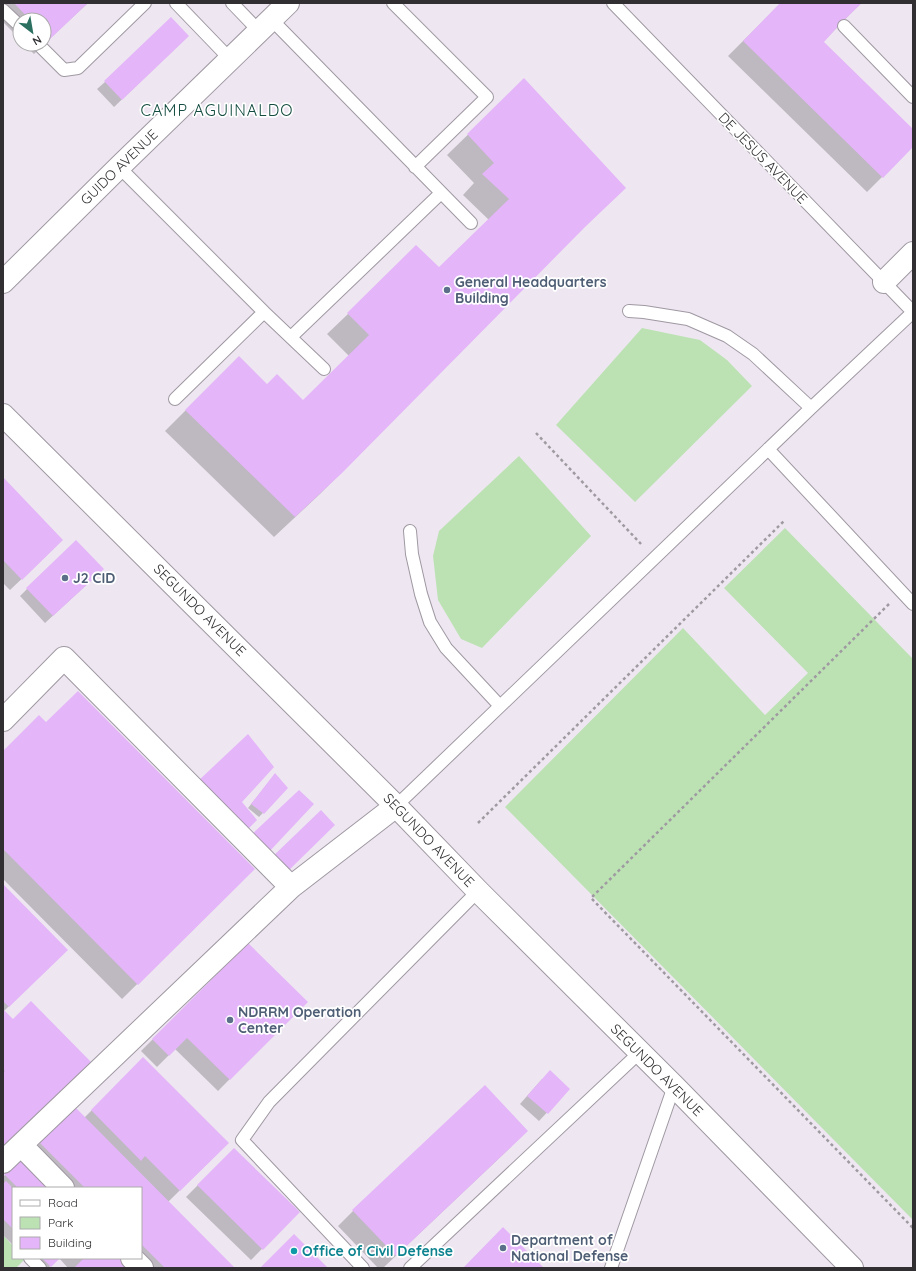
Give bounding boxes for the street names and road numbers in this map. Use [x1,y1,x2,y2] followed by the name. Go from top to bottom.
[715,108,811,208] street label: DE JESUS AVENUE
[76,125,162,209] street label: GUIDO AVENUE
[150,560,250,660] street label: SEGUNDO AVENUE
[380,789,478,891] street label: SEGUNDO AVENUE
[607,1020,707,1120] street label: SEGUNDO AVENUE

